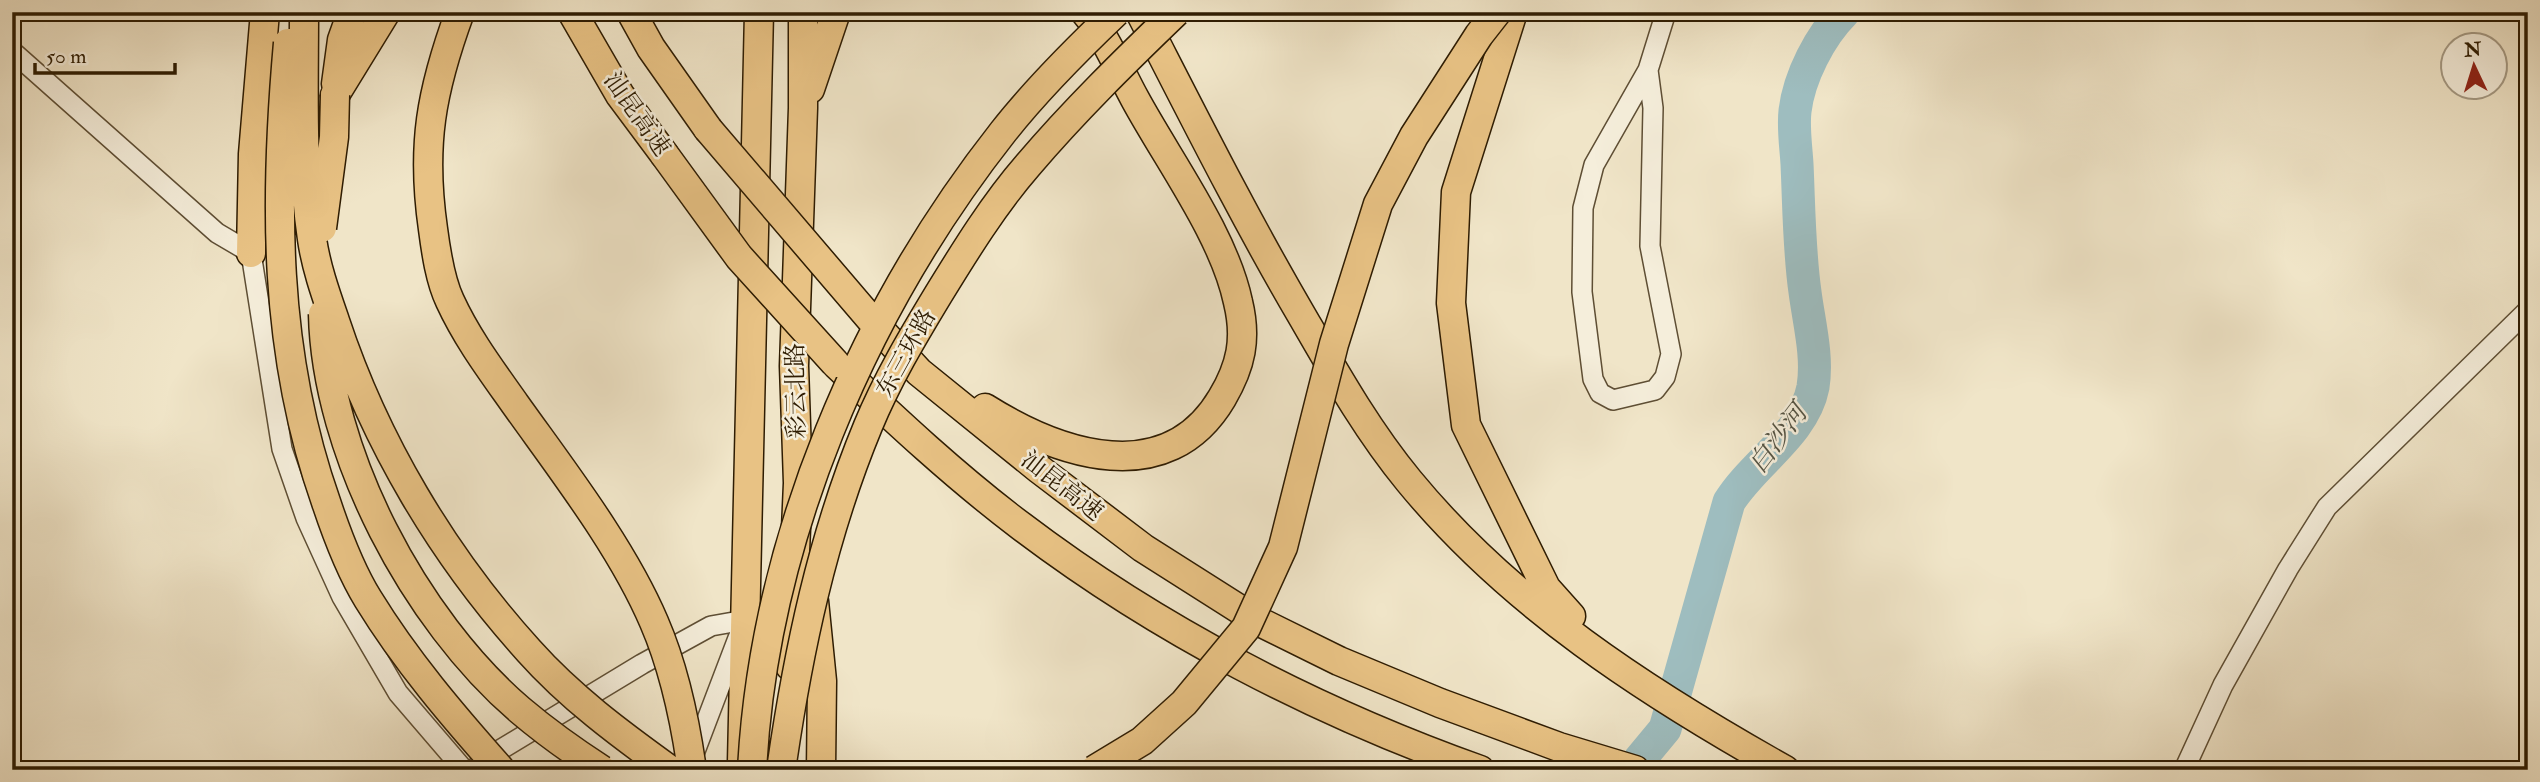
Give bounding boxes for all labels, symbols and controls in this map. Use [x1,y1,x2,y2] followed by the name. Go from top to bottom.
[35,32,175,76] scale bar
[2438,32,2508,102] north arrow
[2463,37,2483,63] text: N
[46,43,87,70] text: 50 m
[597,66,677,162] street label: 汕昆高速
[869,304,943,402] street label: 东三环路
[780,343,812,439] street label: 彩云北路
[1742,395,1817,480] water label: 白沙河
[1015,444,1109,528] street label: 汕昆高速

